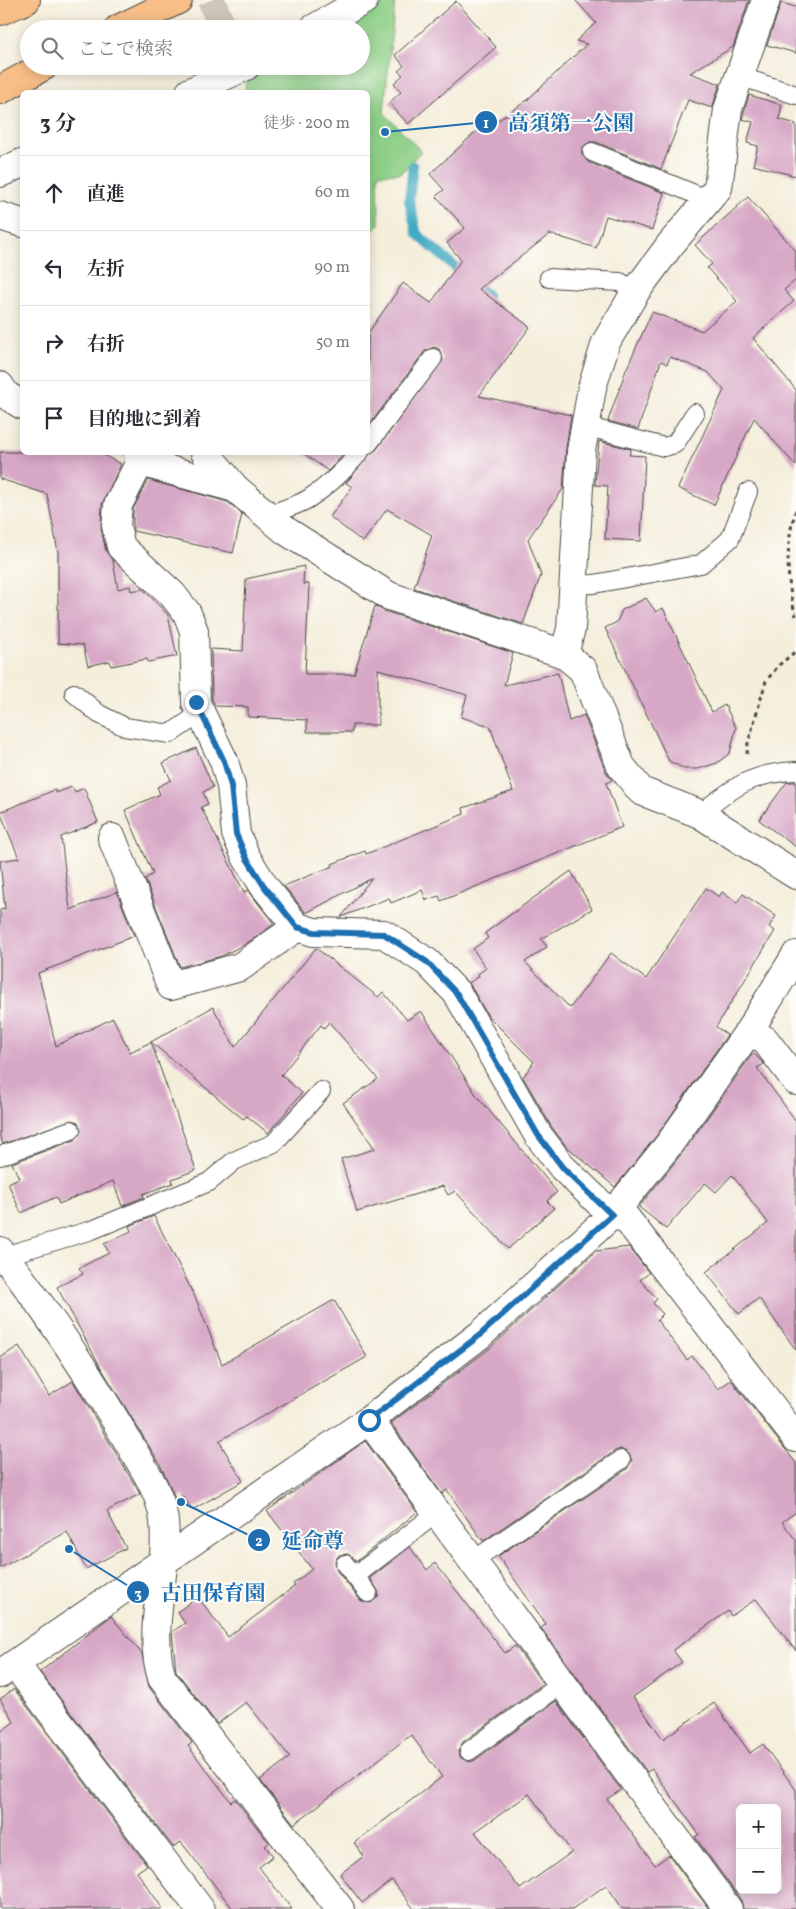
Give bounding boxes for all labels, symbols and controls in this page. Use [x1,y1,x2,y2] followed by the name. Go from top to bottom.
[20,20,370,75] search box
[38,34,66,62] icon: search
[78,37,173,63] text: ここで検索
[473,104,644,140] callout: 高須第一公園
[40,110,76,139] text: 3 分
[508,110,634,139] text: 高須第一公園
[263,113,350,135] text: 徒歩 · 200 m
[483,114,489,135] text: 1
[40,179,68,207] icon: ahead
[87,182,125,208] text: 直進
[315,182,350,204] text: 60 m
[40,254,68,282] icon: left
[87,257,125,283] text: 左折
[314,257,350,279] text: 90 m
[40,329,68,357] icon: right
[87,332,125,358] text: 右折
[316,332,350,354] text: 50 m
[40,404,68,432] icon: arrive
[87,407,201,433] text: 目的地に到着
[185,691,208,714] route end
[358,1409,381,1432] route start
[247,1522,355,1558] callout: 延命尊
[282,1528,345,1557] text: 延命尊
[255,1532,263,1553] text: 2
[125,1574,275,1610] callout: 古田保育園
[161,1580,266,1609] text: 古田保育園
[134,1584,142,1605] text: 3
[736,1804,781,1894] map controls
[736,1804,781,1849] button: +
[736,1849,781,1894] button: −

